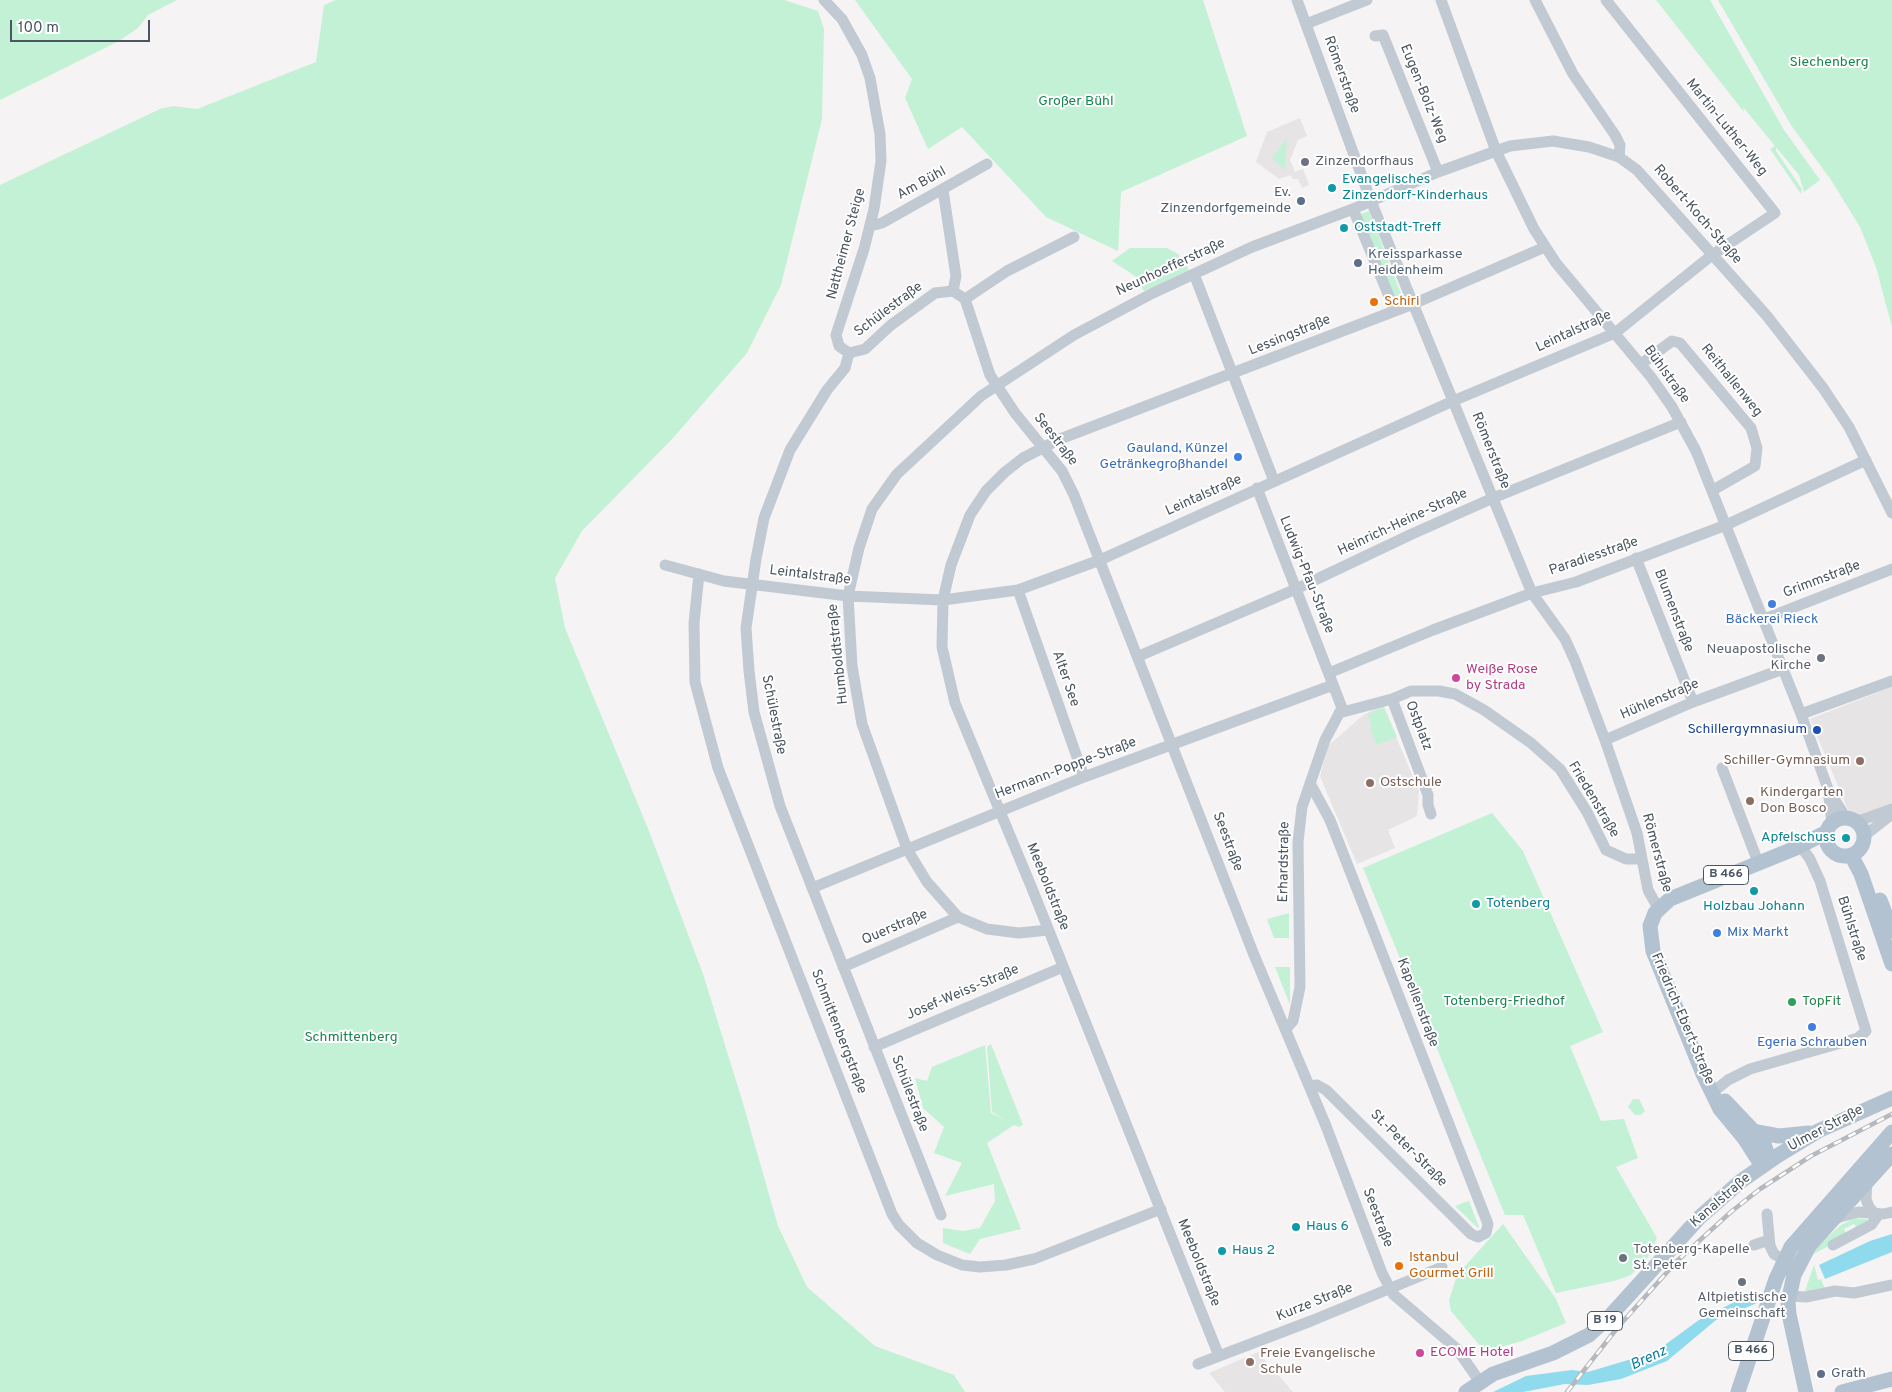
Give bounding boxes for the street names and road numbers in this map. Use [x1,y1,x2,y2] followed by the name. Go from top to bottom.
[1319,34,1363,116] street label: Römerstraße
[1396,42,1450,146] street label: Eugen-Bolz-Weg
[1682,76,1770,180] street label: Martin-Luther-Weg
[1649,162,1745,268] street label: Robert-Koch-Straße
[895,164,949,204] street label: Am Bühl
[824,187,870,301] street label: Nattheimer Steige
[1114,235,1228,301] street label: Neunhoefferstraße
[852,279,926,341] street label: Schülestraße
[1533,307,1615,357] street label: Leintalstraße
[1247,312,1333,360] street label: Lessingstraße
[1697,341,1765,421] street label: Reithallenweg
[1639,343,1693,407] street label: Bühlstraße
[1029,410,1081,470] street label: Seestraße
[1467,410,1513,492] street label: Römerstraße
[1163,472,1245,520] street label: Leintalstraße
[1336,486,1470,560] street label: Heinrich-Heine-Straße
[1275,514,1337,636] street label: Ludwig-Pfau-Straße
[1547,534,1641,580] street label: Paradiesstraße
[1781,558,1863,602] street label: Grimmstraße
[768,563,852,589] street label: Leintalstraße
[1649,567,1697,655] street label: Blumenstraße
[825,603,853,705] street label: Humboldtstraße
[1048,649,1082,709] street label: Alter See
[757,674,789,756] street label: Schülestraße
[1618,676,1702,724] street label: Hühlenstraße
[1401,699,1435,753] street label: Ostplatz
[993,734,1139,804] street label: Hermann-Poppe-Straße
[1564,759,1622,841] street label: Friedenstraße
[1208,810,1246,874] street label: Seestraße
[1637,812,1675,894] street label: Römerstraße
[1276,821,1294,903] street label: Erhardstraße
[1022,841,1072,933] street label: Meeboldstraße
[1704,866,1748,884] road number: B 466
[1833,894,1869,964] street label: Bühlstraße
[860,907,930,949] street label: Querstraße
[1647,951,1717,1087] street label: Friedrich-Ebert-Straße
[1392,956,1442,1050] street label: Kapellenstraße
[904,962,1022,1024] street label: Josef-Weiss-Straße
[806,967,870,1097] street label: Schmittenbergstraße
[887,1053,931,1135] street label: Schülestraße
[1786,1102,1866,1156] street label: Ulmer Straße
[1366,1107,1450,1191] street label: St.-Peter-Straße
[1687,1170,1755,1232] street label: Kanalstraße
[1358,1186,1396,1250] street label: Seestraße
[1173,1217,1223,1309] street label: Meeboldstraße
[1274,1280,1356,1326] street label: Kurze Straße
[1588,1312,1622,1330] road number: B 19
[1728,1342,1774,1360] road number: B 466

